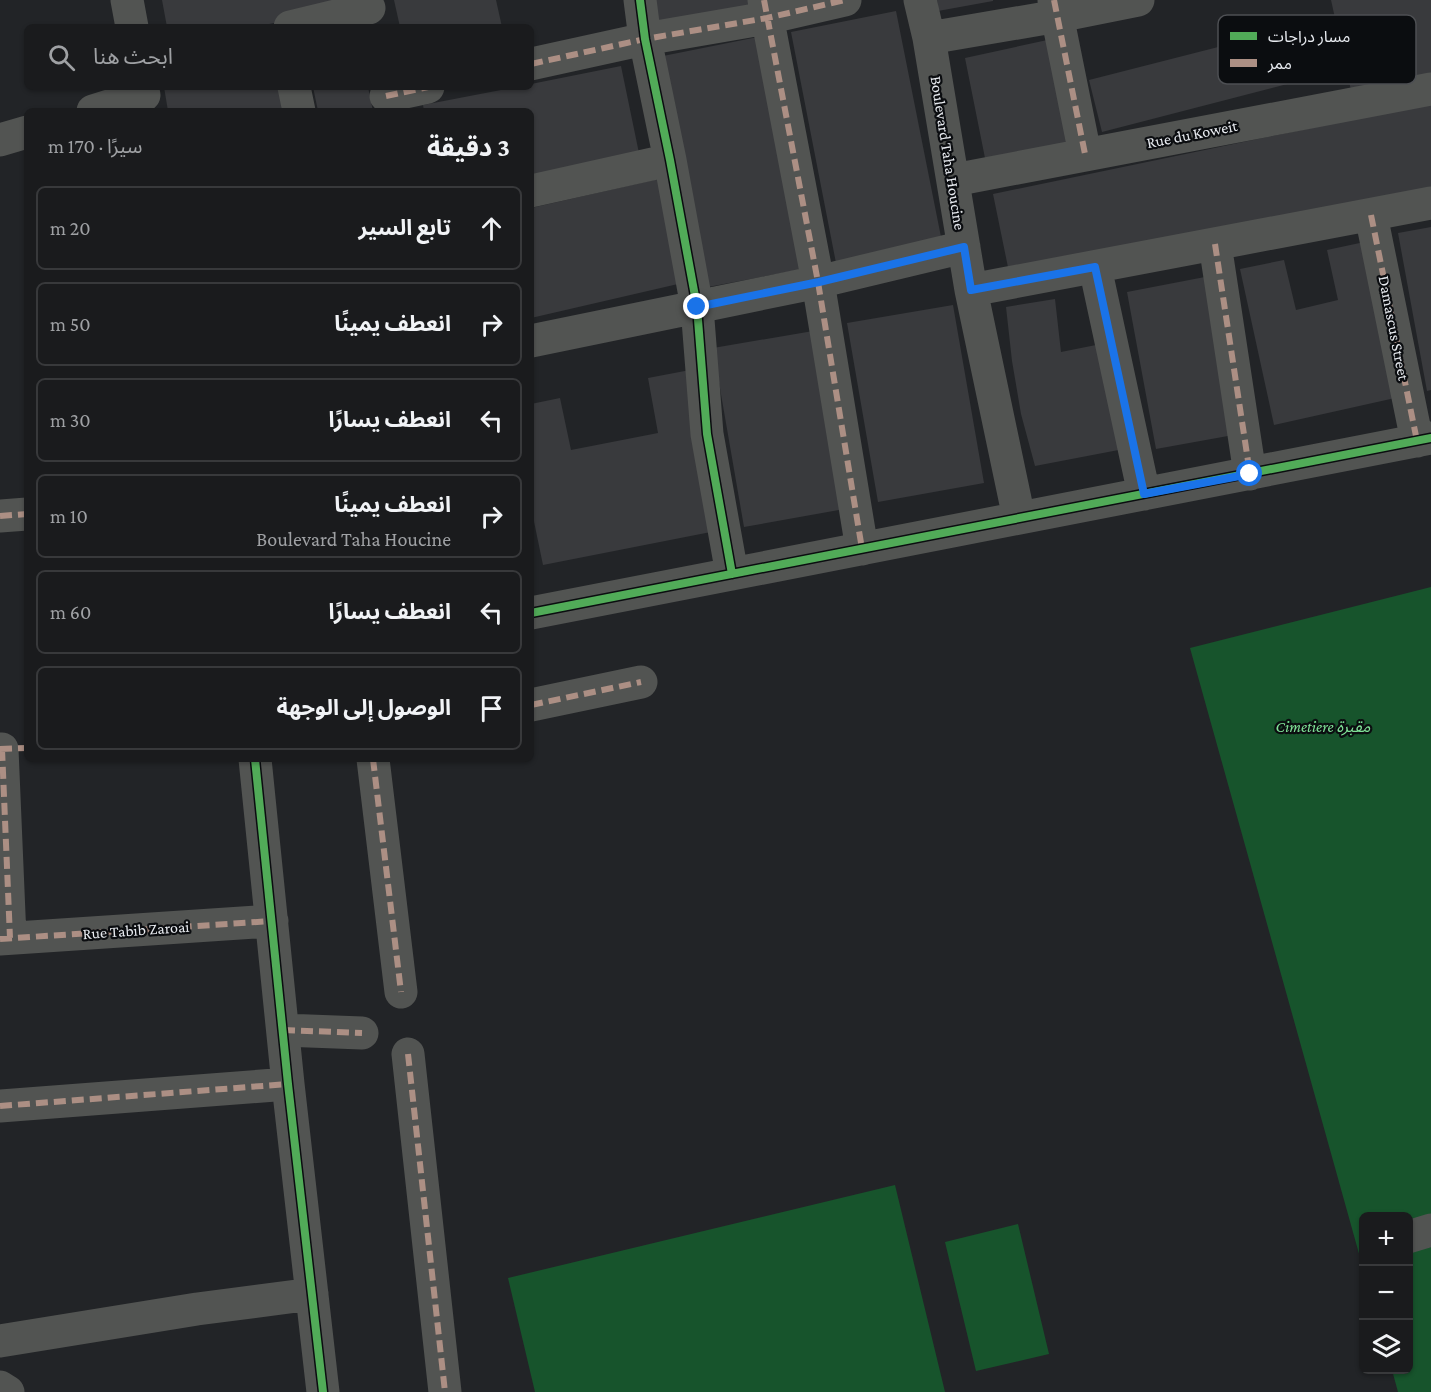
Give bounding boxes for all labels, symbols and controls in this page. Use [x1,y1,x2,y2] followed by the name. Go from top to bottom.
[1218,15,1416,84] legend
[24,24,534,90] search box
[1268,28,1350,46] text: مسار دراجات
[45,41,78,74] icon: search
[93,44,173,69] text: ابحث هنا
[1267,55,1292,73] text: ممر
[927,75,969,231] street label: Boulevard Taha Houcine
[1145,117,1240,151] street label: Rue du Koweit
[427,133,510,162] text: 3 دقيقة
[48,135,142,157] text: سيرًا · 170 m
[475,212,508,245] icon: ahead
[359,215,451,240] text: تابع السير
[50,217,91,239] text: 20 m
[1375,274,1413,383] street label: Damascus Street
[683,293,709,319] route end
[475,308,508,341] icon: right
[334,311,451,336] text: انعطف يمينًا
[50,313,91,335] text: 50 m
[475,404,508,437] icon: left
[329,407,451,432] text: انعطف يسارًا
[50,409,91,431] text: 30 m
[1236,460,1262,486] route start
[334,492,451,517] text: انعطف يمينًا
[475,500,508,533] icon: right
[50,505,88,527] text: 10 m
[256,528,451,550] text: Boulevard Taha Houcine
[475,596,508,629] icon: left
[329,599,451,624] text: انعطف يسارًا
[50,601,91,623] text: 60 m
[475,692,508,725] icon: arrive
[276,695,451,720] text: الوصول إلى الوجهة
[1276,718,1371,736] park label: Cimetiere مقبرة
[82,918,190,942] street label: Rue Tabib Zaroai
[1359,1212,1413,1374] map controls
[1359,1212,1413,1266] button: +
[1359,1266,1413,1320] button: −
[1359,1320,1413,1374] button: layers

